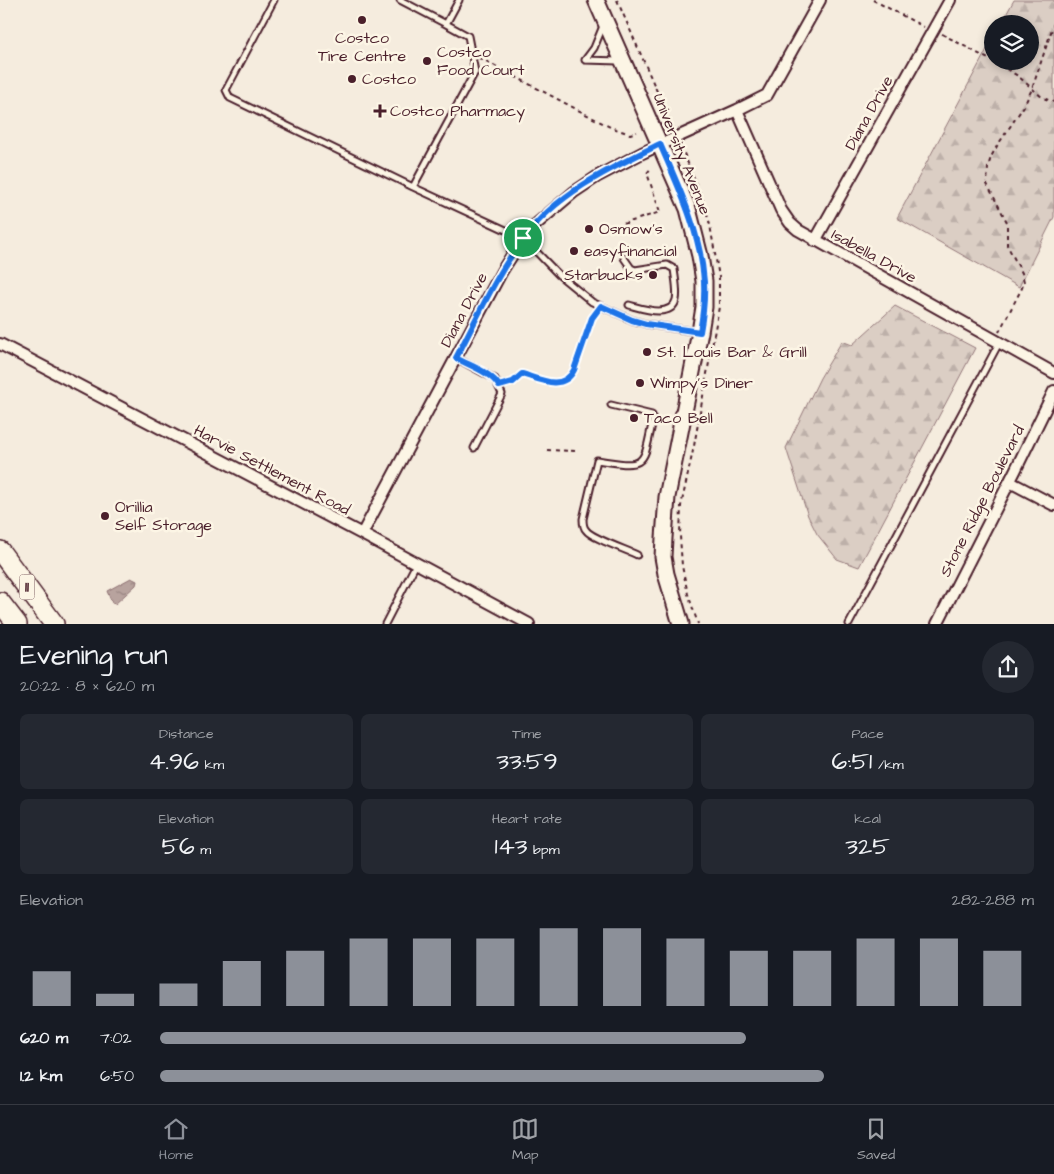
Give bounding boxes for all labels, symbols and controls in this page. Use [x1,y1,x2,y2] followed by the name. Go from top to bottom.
[356,14,368,26] marker: Costco Tire Centre
[984,15,1039,70] map controls
[984,15,1039,70] button: layers
[318,27,406,67] place label: Costco Tire Centre
[437,41,525,81] place label: Costco Food Court
[421,55,433,67] marker: Costco Food Court
[362,68,416,90] place label: Costco
[839,71,899,154] street label: Diana Drive
[346,73,358,85] marker: Costco
[647,90,717,219] street label: University Avenue
[390,100,525,123] place label: Costco Pharmacy
[374,105,386,117] marker: Costco Pharmacy
[502,217,544,259] pin
[599,218,663,240] place label: Osmow's
[583,223,595,235] marker: Osmow's
[827,223,921,289] street label: Isabella Drive
[509,224,537,252] icon: arrive
[584,240,677,263] place label: easyfinancial
[568,245,580,257] marker: easyfinancial
[564,264,643,286] place label: Starbucks
[435,268,493,351] street label: Diana Drive
[647,269,659,281] marker: Starbucks
[657,341,807,363] place label: St. Louis Bar & Grill
[641,346,653,358] marker: St. Louis Bar & Grill
[650,372,753,395] place label: Wimpy's Diner
[634,377,646,389] marker: Wimpy's Diner
[644,407,713,429] place label: Taco Bell
[628,412,640,424] marker: Taco Bell
[190,419,354,521] street label: Harvie Settlement Road
[934,421,1031,581] street label: Stone Ridge Boulevard
[115,496,212,537] place label: Orillia Self Storage
[99,510,111,522] marker: Orillia Self Storage
[20,574,34,600] road number: 11
[20,636,168,675] text: Evening run
[982,641,1034,693] button: share
[20,675,154,697] text: 20:22 · 8 × 620 m
[159,724,214,744] text: Distance
[512,724,542,744] text: Time
[851,724,884,744] text: Pace
[149,744,199,779] text: 4.96
[496,744,558,779] text: 33:59
[832,744,872,779] text: 6:51
[199,755,224,775] text: km
[872,755,904,775] text: /km
[159,809,214,829] text: Elevation
[492,809,562,829] text: Heart rate
[854,809,881,829] text: kcal
[161,829,195,864] text: 56
[494,829,527,864] text: 143
[845,829,890,864] text: 325
[195,840,211,860] text: m
[527,840,560,860] text: bpm
[20,889,83,911] text: Elevation
[952,889,1034,911] text: 282–288 m
[20,1027,68,1049] text: 620 m
[100,1027,132,1049] text: 7:02
[20,1065,62,1087] text: 1.2 km
[100,1065,134,1087] text: 6:50
[159,1115,194,1165] tab: Home
[511,1115,539,1165] tab: Map
[857,1115,895,1165] tab: Saved

